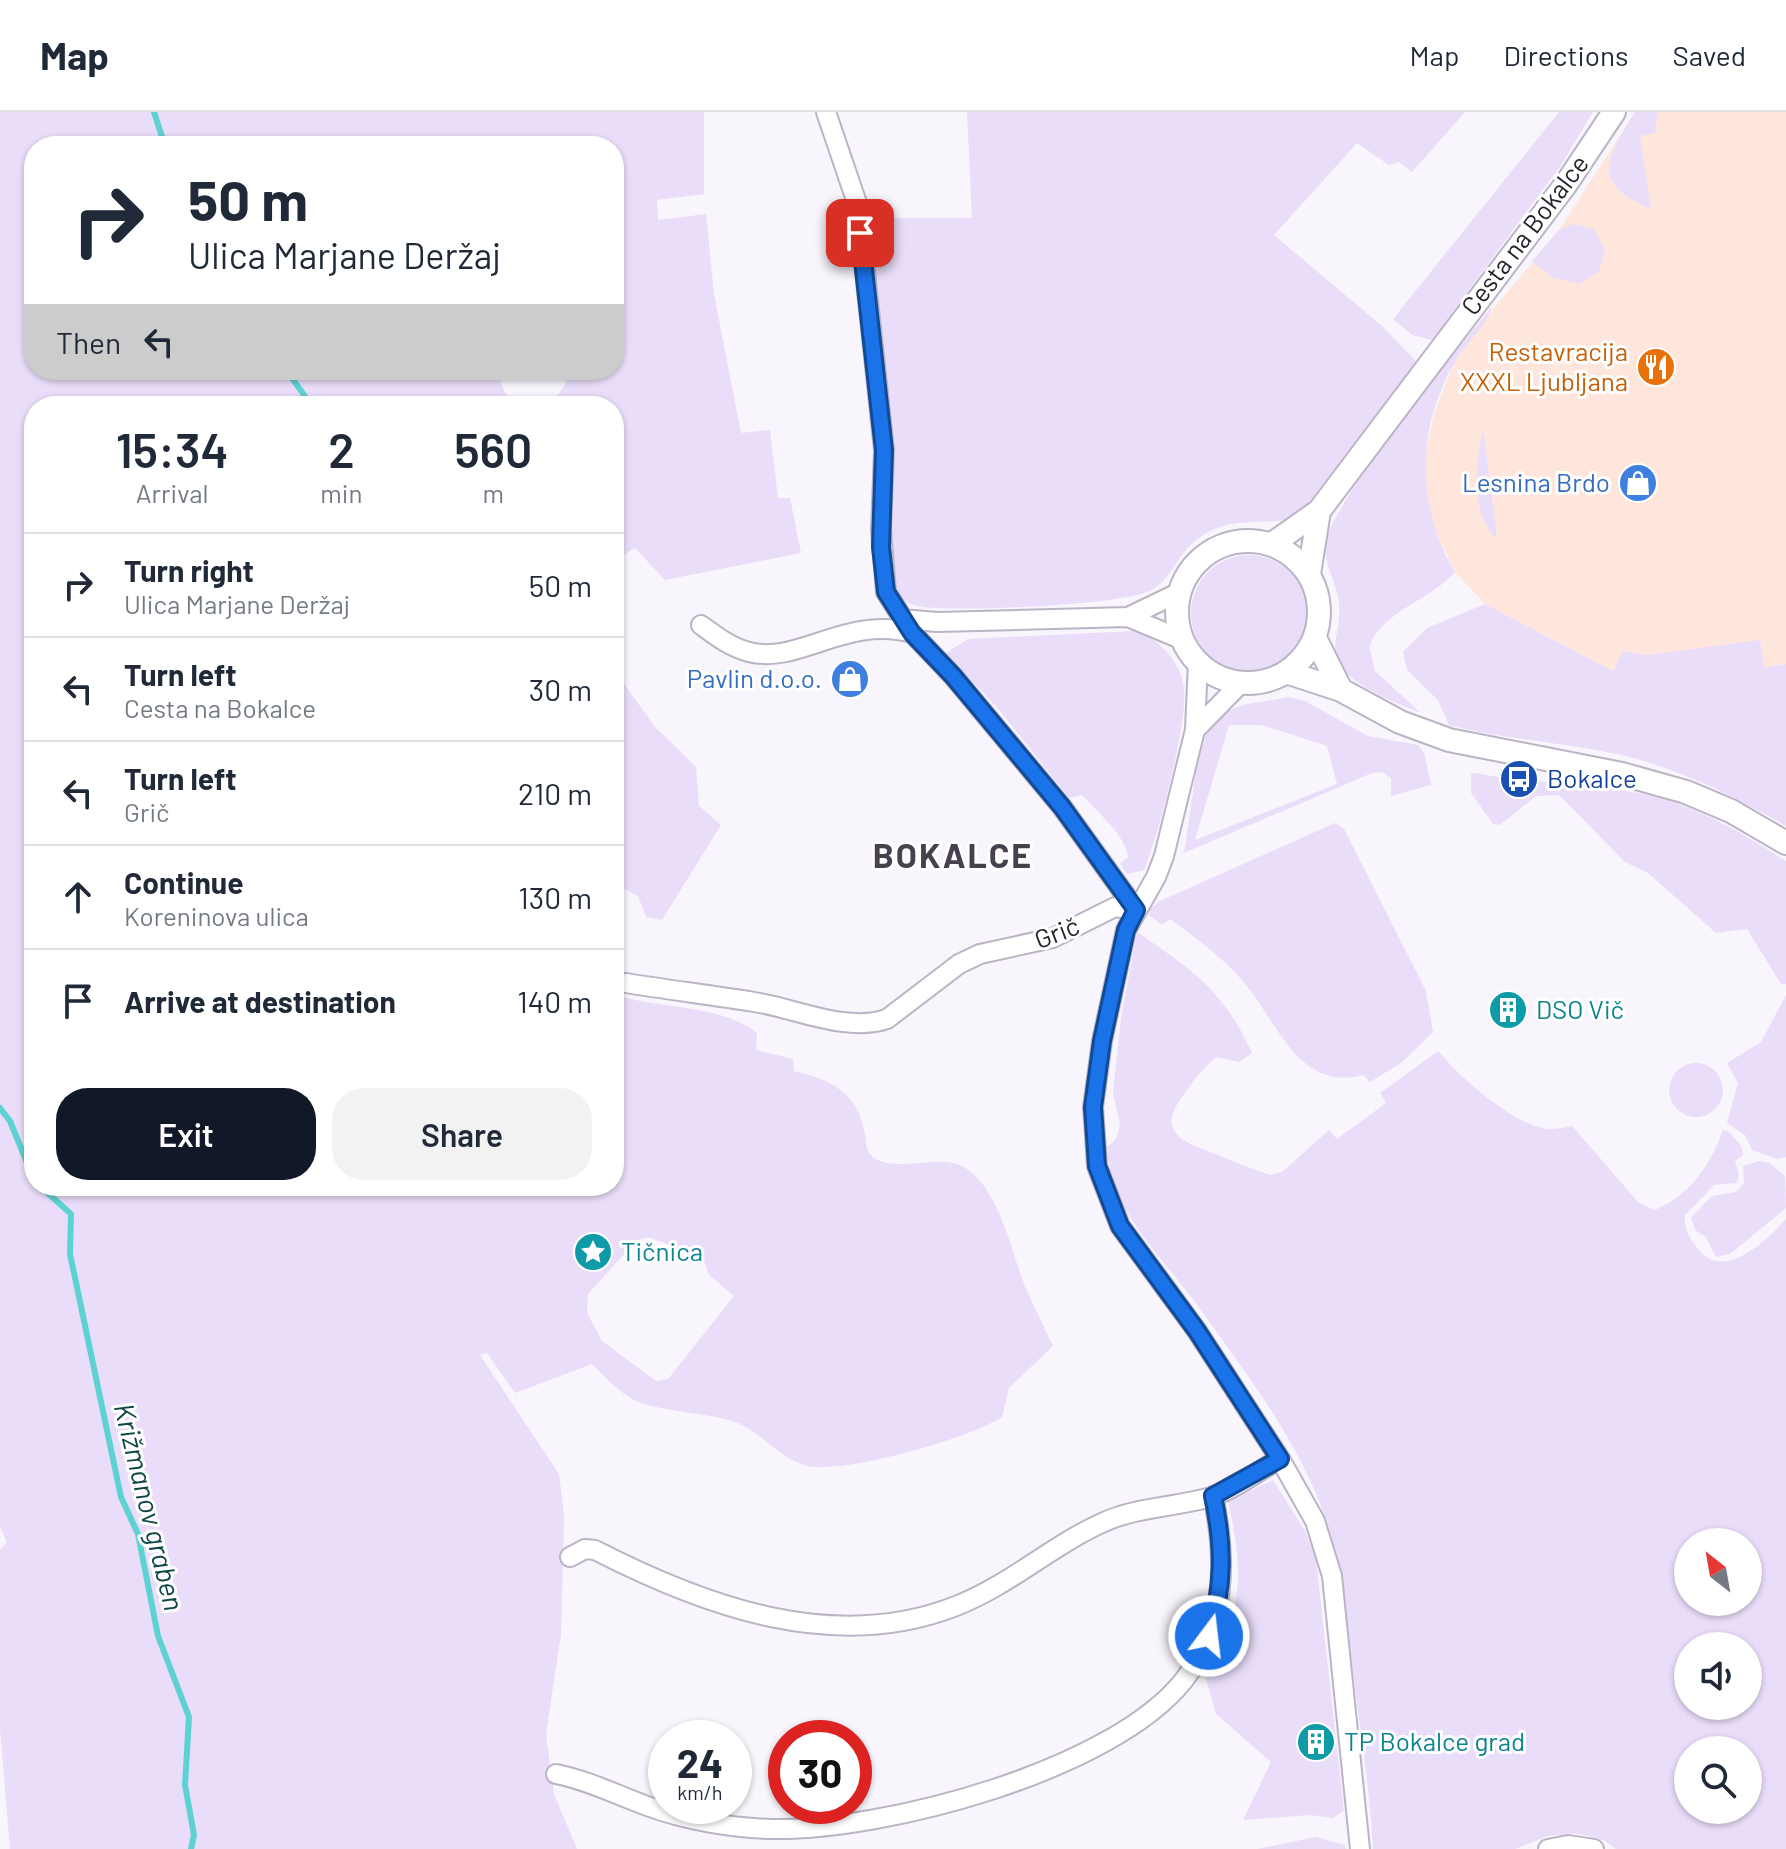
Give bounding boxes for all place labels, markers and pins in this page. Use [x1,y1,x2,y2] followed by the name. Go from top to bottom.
[826,199,894,267] pin
[1460,335,1628,396] place label: Restavracija XXXL Ljubljana
[1635,346,1677,388] restaurant icon: Restavracija XXXL Ljubljana
[1617,462,1659,504] shop icon: Lesnina Brdo
[1462,466,1610,497] place label: Lesnina Brdo
[829,658,871,700] shop icon: Pavlin d.o.o.
[687,662,822,693] place label: Pavlin d.o.o.
[1498,758,1540,800] bus stop icon: Bokalce
[1547,762,1637,793] place label: Bokalce
[1487,989,1529,1031] building icon: DSO Vič
[1536,993,1624,1024] place label: DSO Vič
[572,1231,614,1273] place icon: Tičnica
[621,1235,703,1266] place label: Tičnica
[1295,1721,1337,1763] building icon: TP Bokalce grad
[1344,1725,1525,1756] place label: TP Bokalce grad

